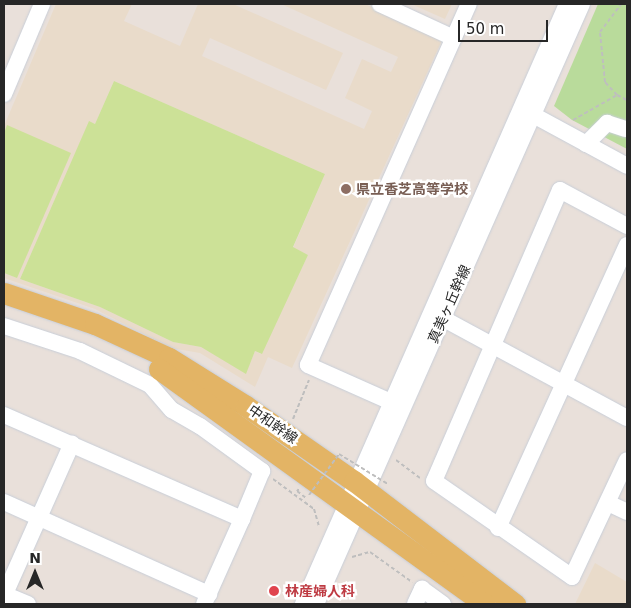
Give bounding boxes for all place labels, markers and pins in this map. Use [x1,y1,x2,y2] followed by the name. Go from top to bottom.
[356,181,468,197] place label: 県立香芝高等学校
[340,183,352,195] marker: 県立香芝高等学校
[285,583,355,599] place label: 林産婦人科
[267,584,281,598] marker: 林産婦人科

